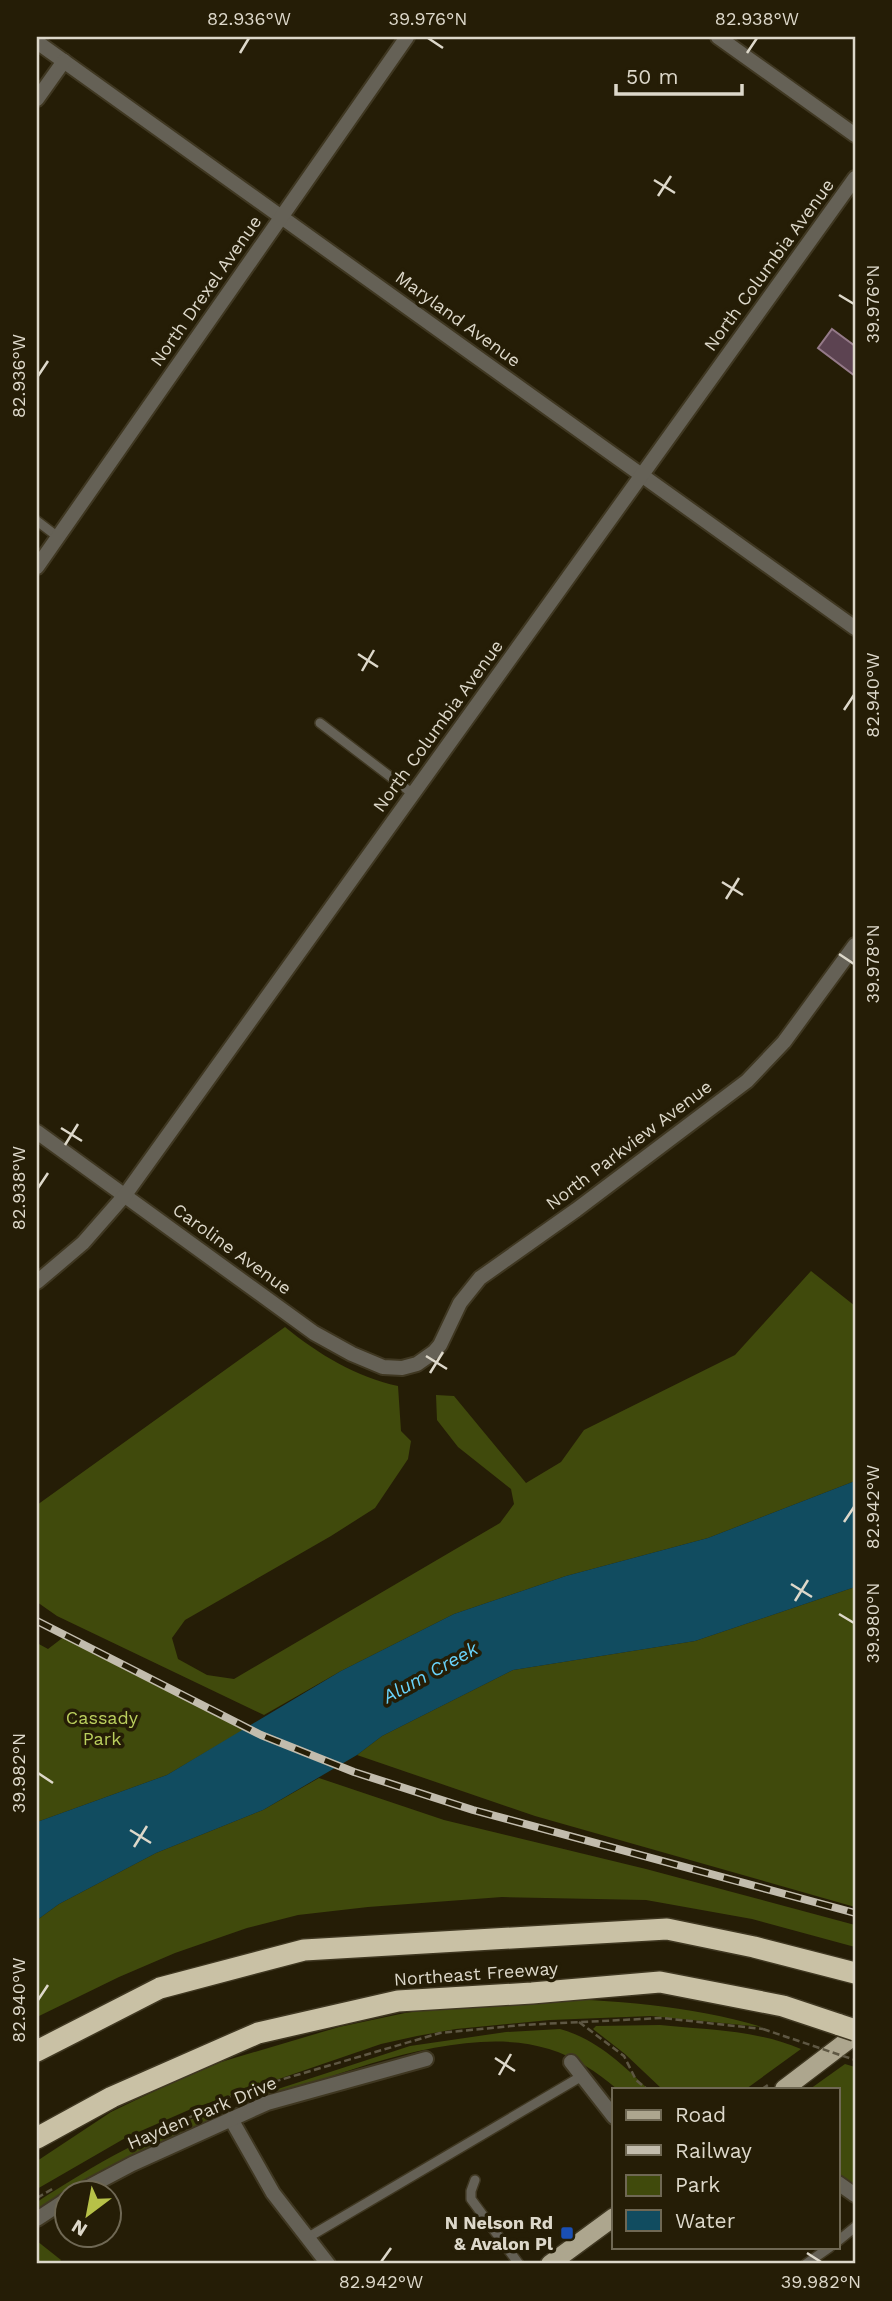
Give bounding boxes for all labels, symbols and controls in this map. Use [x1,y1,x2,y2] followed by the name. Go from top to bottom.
[207,8,291,29] text: 82.936°W
[388,8,468,29] text: 39.976°N
[715,8,799,29] text: 82.938°W
[616,52,742,96] scale bar
[626,64,678,89] text: 50 m
[699,175,838,355] street label: North Columbia Avenue
[146,211,266,370] street label: North Drexel Avenue
[862,264,883,344] text: 39.976°N
[392,266,525,371] street label: Maryland Avenue
[8,334,29,418] text: 82.936°W
[368,636,507,816] street label: North Columbia Avenue
[862,652,883,738] text: 82.940°W
[862,924,883,1004] text: 39.978°N
[542,1075,716,1214] street label: North Parkview Avenue
[8,1146,29,1230] text: 82.938°W
[169,1199,296,1299] street label: Caroline Avenue
[862,1465,883,1549] text: 82.942°W
[862,1582,883,1664] text: 39.980°N
[378,1637,482,1709] water label: Alum Creek
[66,1707,139,1749] park label: Cassady Park
[8,1733,29,1813] text: 39.982°N
[8,1957,29,2043] text: 82.940°W
[393,1957,560,1990] street label: Northeast Freeway
[124,2072,280,2154] street label: Hayden Park Drive
[612,2088,840,2248] legend
[675,2102,726,2127] text: Road
[675,2138,752,2163] text: Railway
[675,2172,720,2197] text: Park
[52,2178,122,2248] north arrow
[675,2208,736,2233] text: Water
[445,2212,553,2254] place label: N Nelson Rd & Avalon Pl
[67,2215,91,2241] text: N
[559,2225,575,2241] marker: N Nelson Rd & Avalon Pl
[339,2271,423,2292] text: 82.942°W
[781,2271,861,2292] text: 39.982°N

